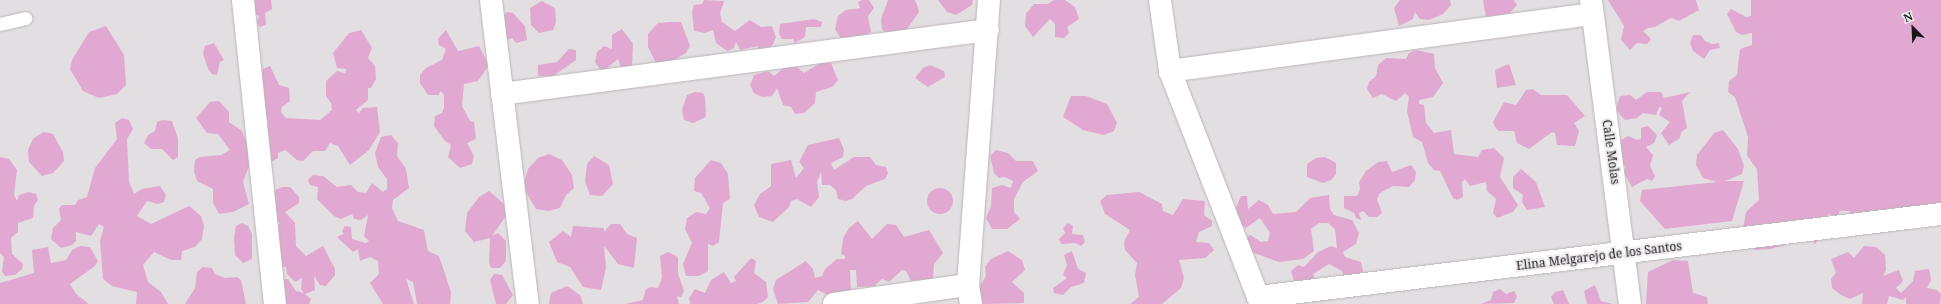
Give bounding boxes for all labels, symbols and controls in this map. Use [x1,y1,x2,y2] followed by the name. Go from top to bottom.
[1893,8,1933,48] north arrow
[1901,8,1915,25] text: N
[1599,119,1623,185] street label: Calle Molas
[1515,239,1683,273] street label: Elina Melgarejo de los Santos

